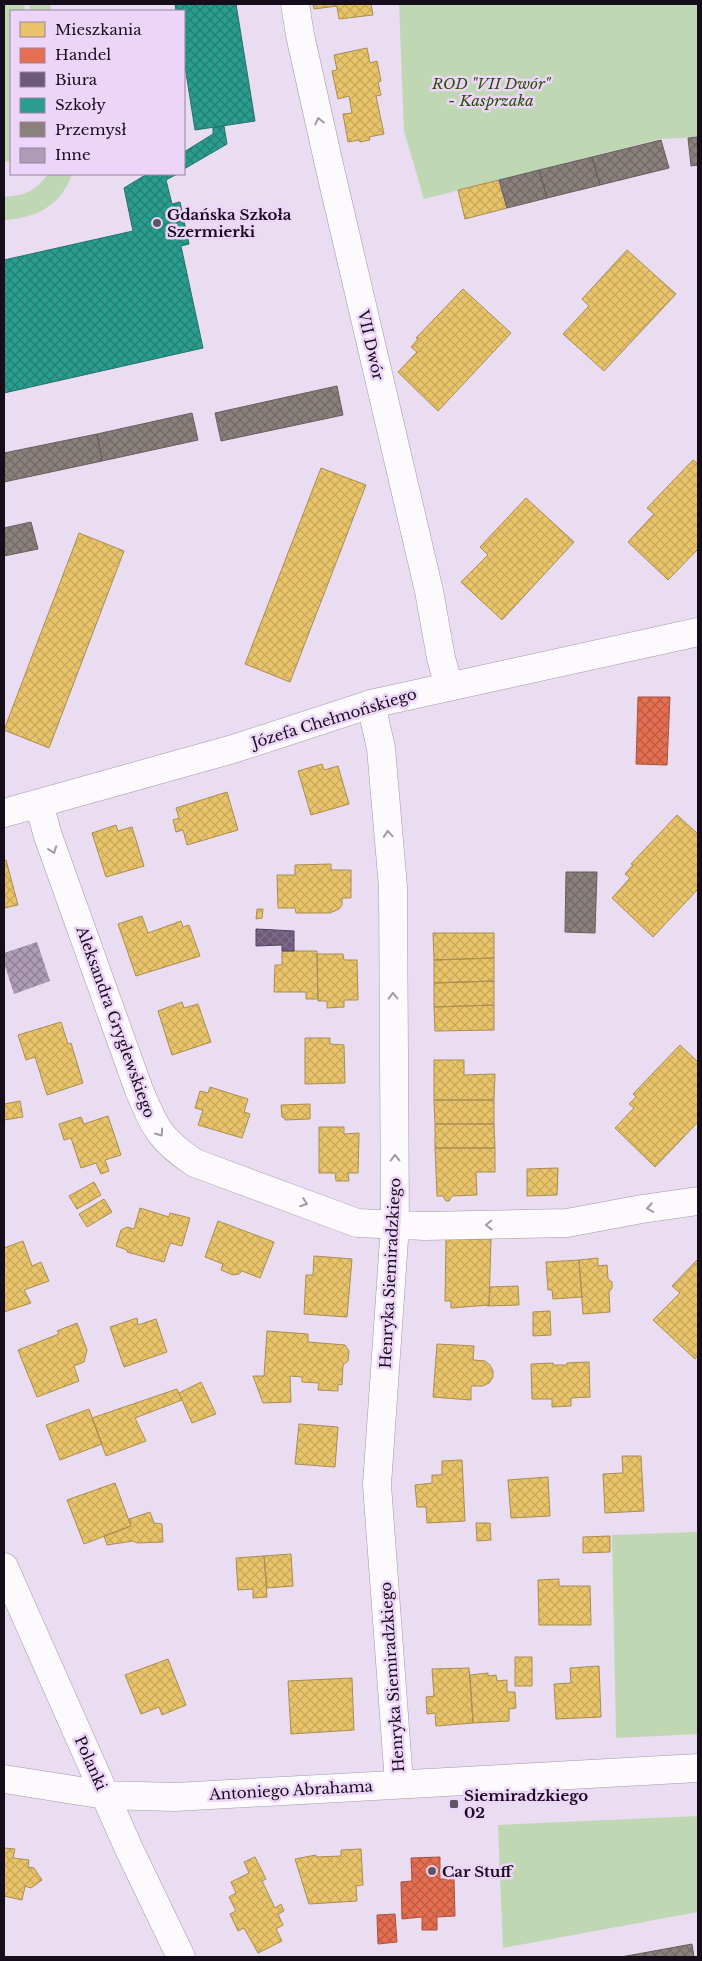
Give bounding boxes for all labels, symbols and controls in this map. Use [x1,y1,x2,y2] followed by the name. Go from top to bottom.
[10,10,185,175] legend
[55,20,142,39] text: Mieszkania
[55,45,111,64] text: Handel
[55,70,98,89] text: Biura
[431,74,552,110] park label: ROD "VII Dwór" - Kasprzaka
[55,95,106,114] text: Szkoły
[315,117,325,126] one-way arrow
[55,120,126,139] text: Przemysł
[55,145,91,164] text: Inne
[167,205,292,241] place label: Gdańska Szkoła Szermierki
[151,217,163,229] marker: Gdańska Szkoła Szermierki
[354,307,388,383] street label: VII Dwór
[247,684,419,753] street label: Józefa Chełmońskiego
[383,829,394,837] one-way arrow
[47,846,57,854] one-way arrow
[72,923,160,1121] street label: Aleksandra Gryglewskiego
[388,992,398,1000] one-way arrow
[154,1127,163,1137] one-way arrow
[390,1154,400,1162] one-way arrow
[376,1177,404,1369] street label: Henryka Siemiradzkiego
[299,1197,307,1207] one-way arrow
[646,1202,654,1213] one-way arrow
[485,1220,492,1230] one-way arrow
[376,1581,408,1773] street label: Henryka Siemiradzkiego
[71,1733,111,1793] street label: Polanki
[208,1776,374,1804] street label: Antoniego Abrahama
[464,1786,588,1822] place label: Siemiradzkiego 02
[448,1798,460,1810] marker: Siemiradzkiego 02
[442,1862,514,1881] place label: Car Stuff
[426,1865,438,1877] marker: Car Stuff

